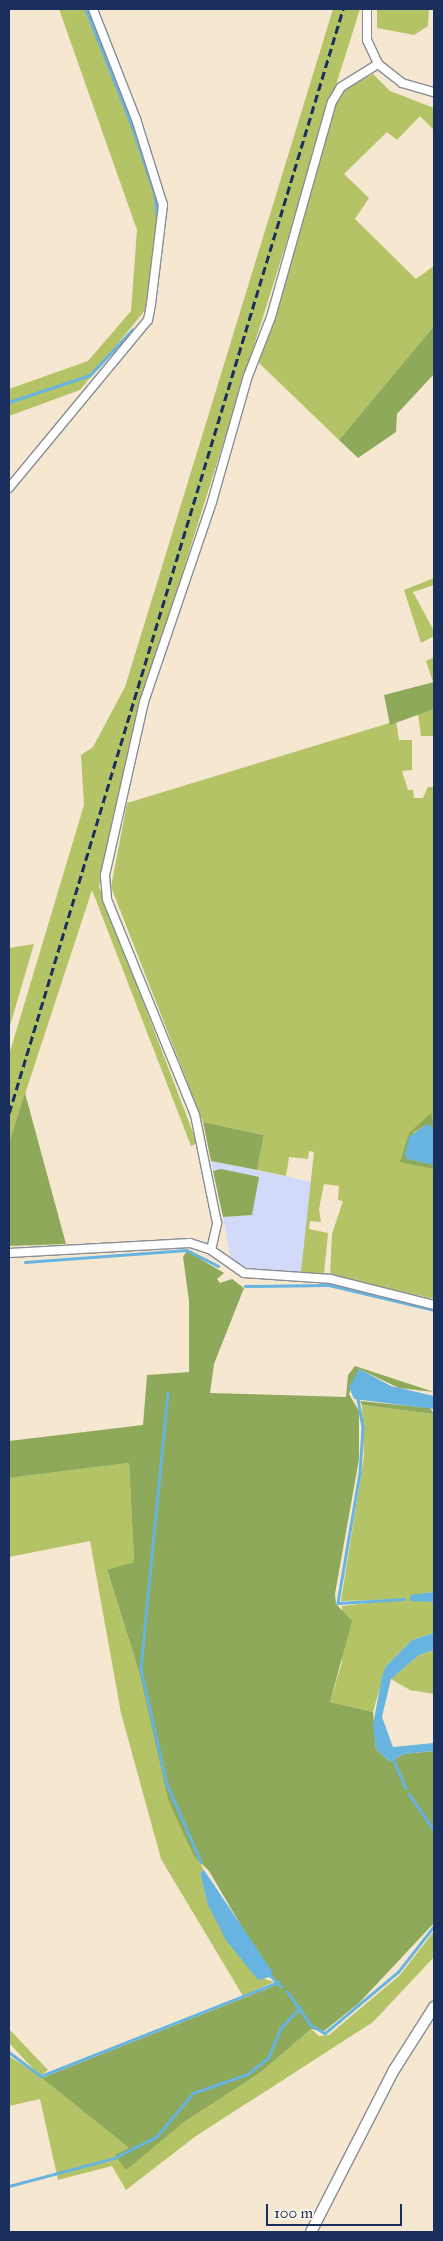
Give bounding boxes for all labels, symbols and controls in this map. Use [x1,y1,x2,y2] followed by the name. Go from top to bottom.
[268,2194,404,2226] scale bar
[274,2204,313,2222] text: 100 m

